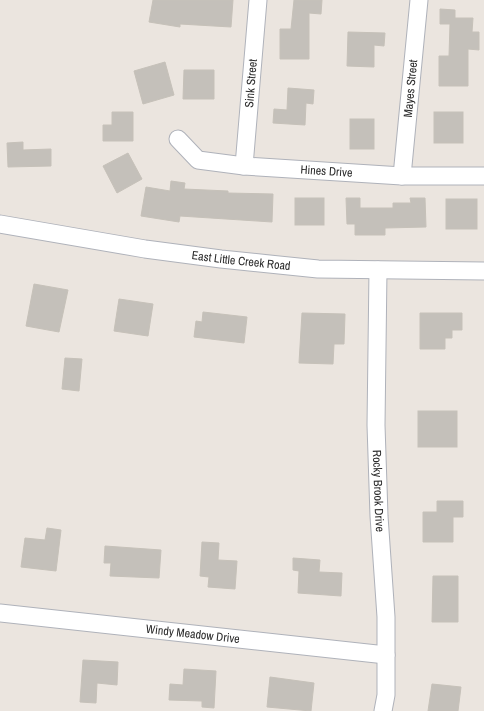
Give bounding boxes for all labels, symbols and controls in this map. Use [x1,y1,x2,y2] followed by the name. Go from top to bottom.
[241,58,261,108] street label: Sink Street
[400,58,421,118] street label: Mayes Street
[300,162,353,181] street label: Hines Drive
[191,247,291,274] street label: East Little Creek Road
[369,450,388,533] street label: Rocky Brook Drive
[145,621,241,647] street label: Windy Meadow Drive

